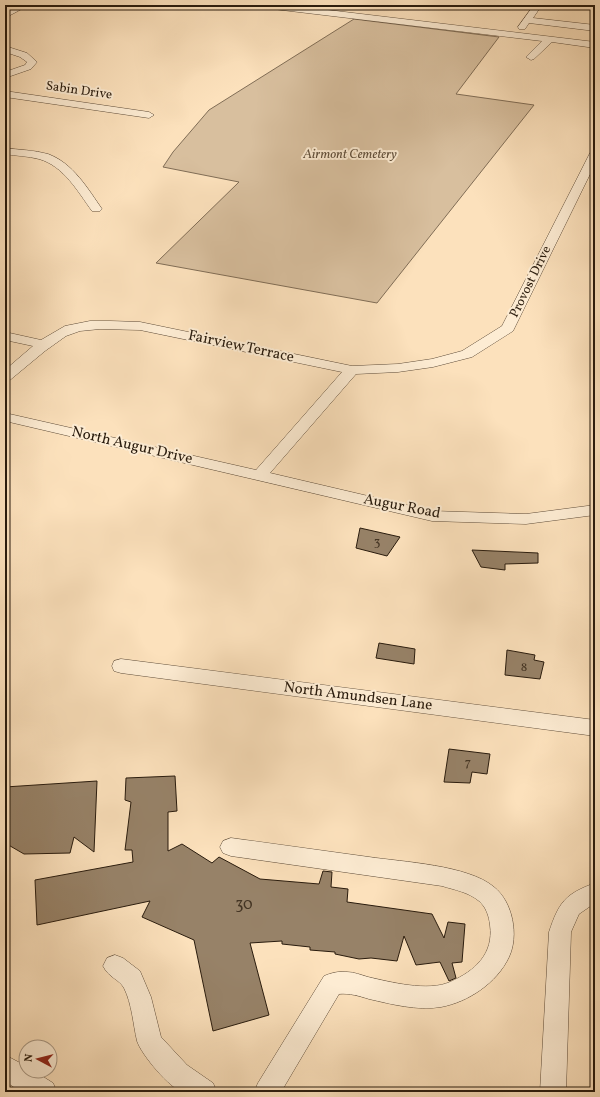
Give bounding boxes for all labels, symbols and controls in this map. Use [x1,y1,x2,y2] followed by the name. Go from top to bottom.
[45,77,113,105] street label: Sabin Drive
[302,146,397,164] park label: Airmont Cemetery
[506,243,556,321] street label: Provost Drive
[186,326,296,368] street label: Fairview Terrace
[70,422,194,470] street label: North Augur Drive
[362,489,442,525] street label: Augur Road
[374,534,381,552] house number: 3
[521,659,527,677] house number: 8
[282,677,434,717] street label: North Amundsen Lane
[465,754,471,772] house number: 7
[235,894,253,916] house number: 30
[18,1039,58,1079] north arrow
[22,1053,37,1063] text: N

